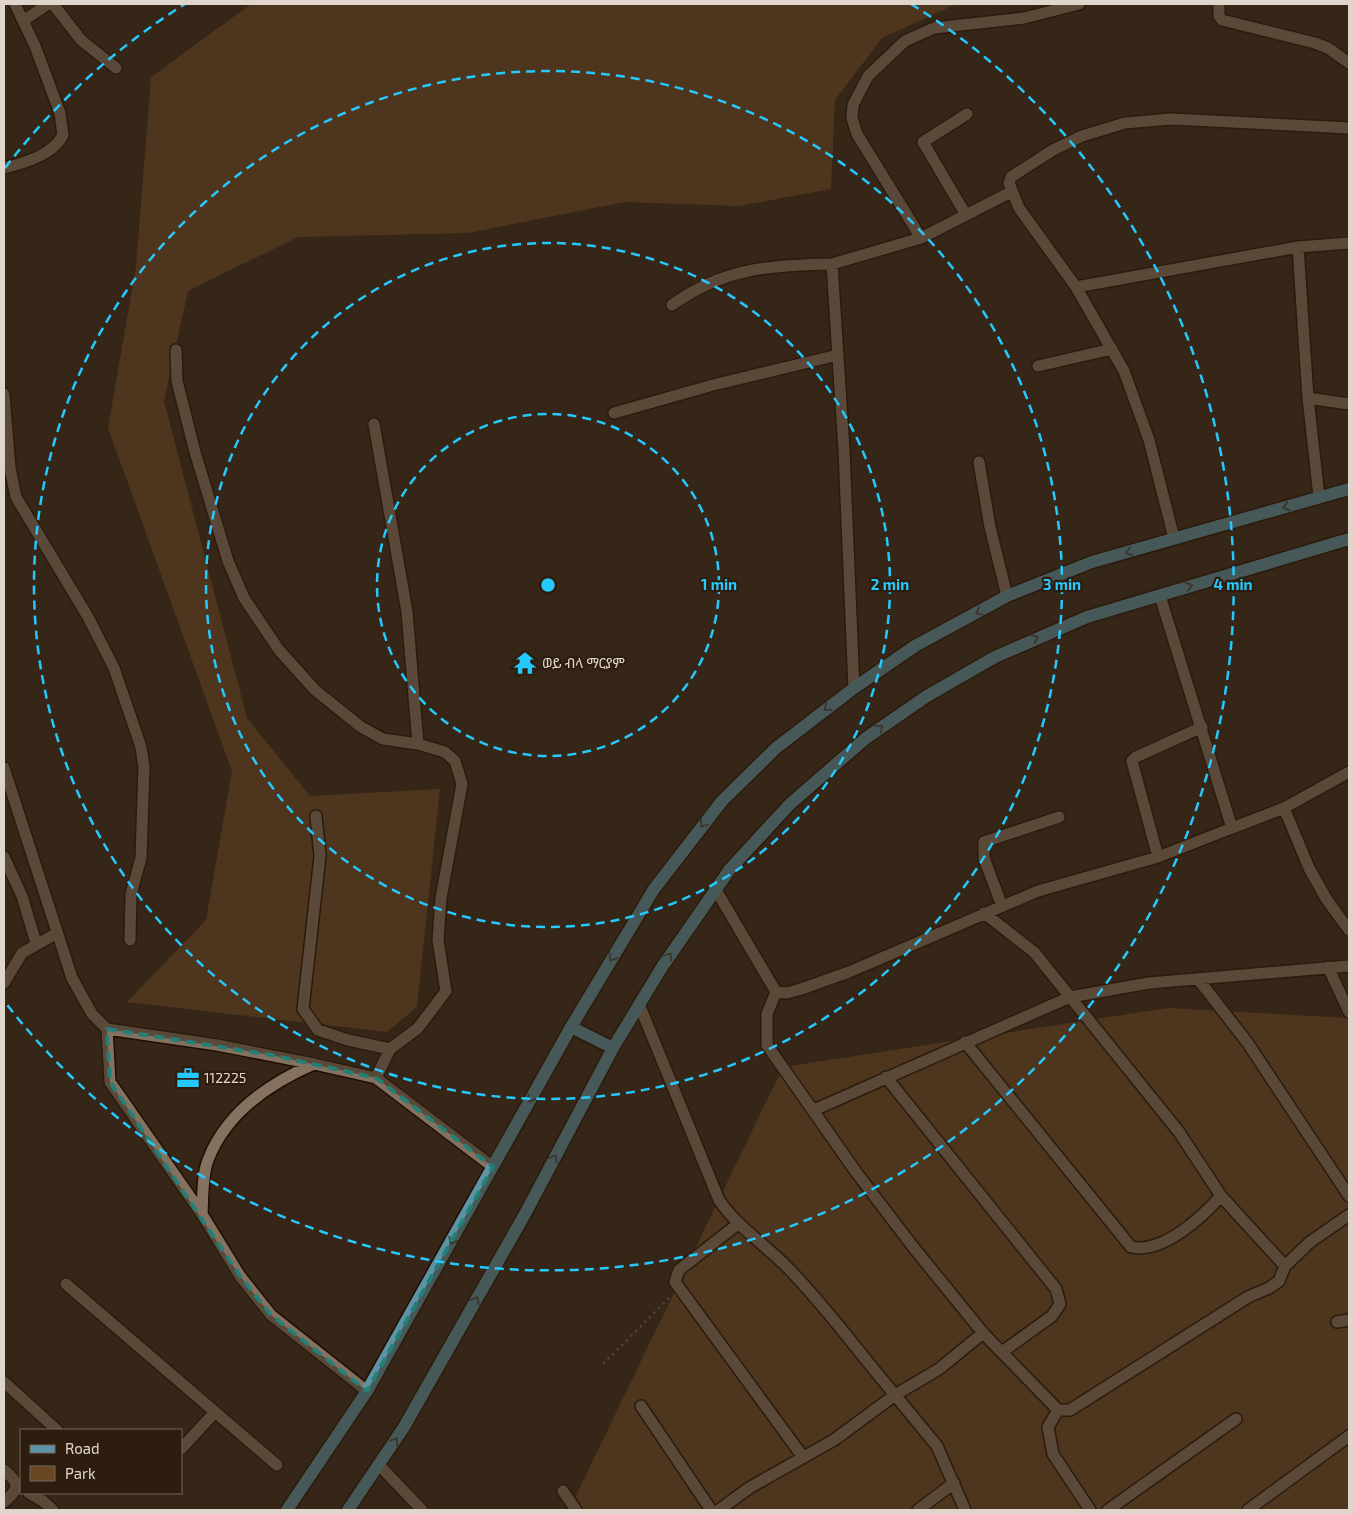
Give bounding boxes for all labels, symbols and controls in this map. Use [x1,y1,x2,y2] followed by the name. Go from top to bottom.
[1282,502,1290,512] one-way arrow
[1126,546,1134,556] one-way arrow
[701,575,737,593] text: 1 min
[871,575,909,593] text: 2 min
[1043,575,1081,593] text: 3 min
[1213,575,1253,593] text: 4 min
[539,576,557,594] centre of rings
[1185,582,1193,592] one-way arrow
[975,605,984,615] one-way arrow
[1030,635,1039,645] one-way arrow
[512,650,538,676] temple icon: ወይ ብላ ማርያም
[542,654,625,671] place label: ወይ ብላ ማርያም
[824,703,833,711] one-way arrow
[874,725,884,734] one-way arrow
[701,818,709,827] one-way arrow
[663,952,672,961] one-way arrow
[609,953,619,962] one-way arrow
[175,1065,201,1091] office icon: 112225
[204,1069,246,1086] place label: 112225
[527,1094,537,1103] one-way arrow
[548,1154,558,1163] one-way arrow
[448,1236,458,1245] one-way arrow
[470,1296,480,1305] one-way arrow
[20,1429,182,1494] legend
[389,1437,398,1447] one-way arrow
[65,1439,100,1457] text: Road
[65,1464,96,1482] text: Park

